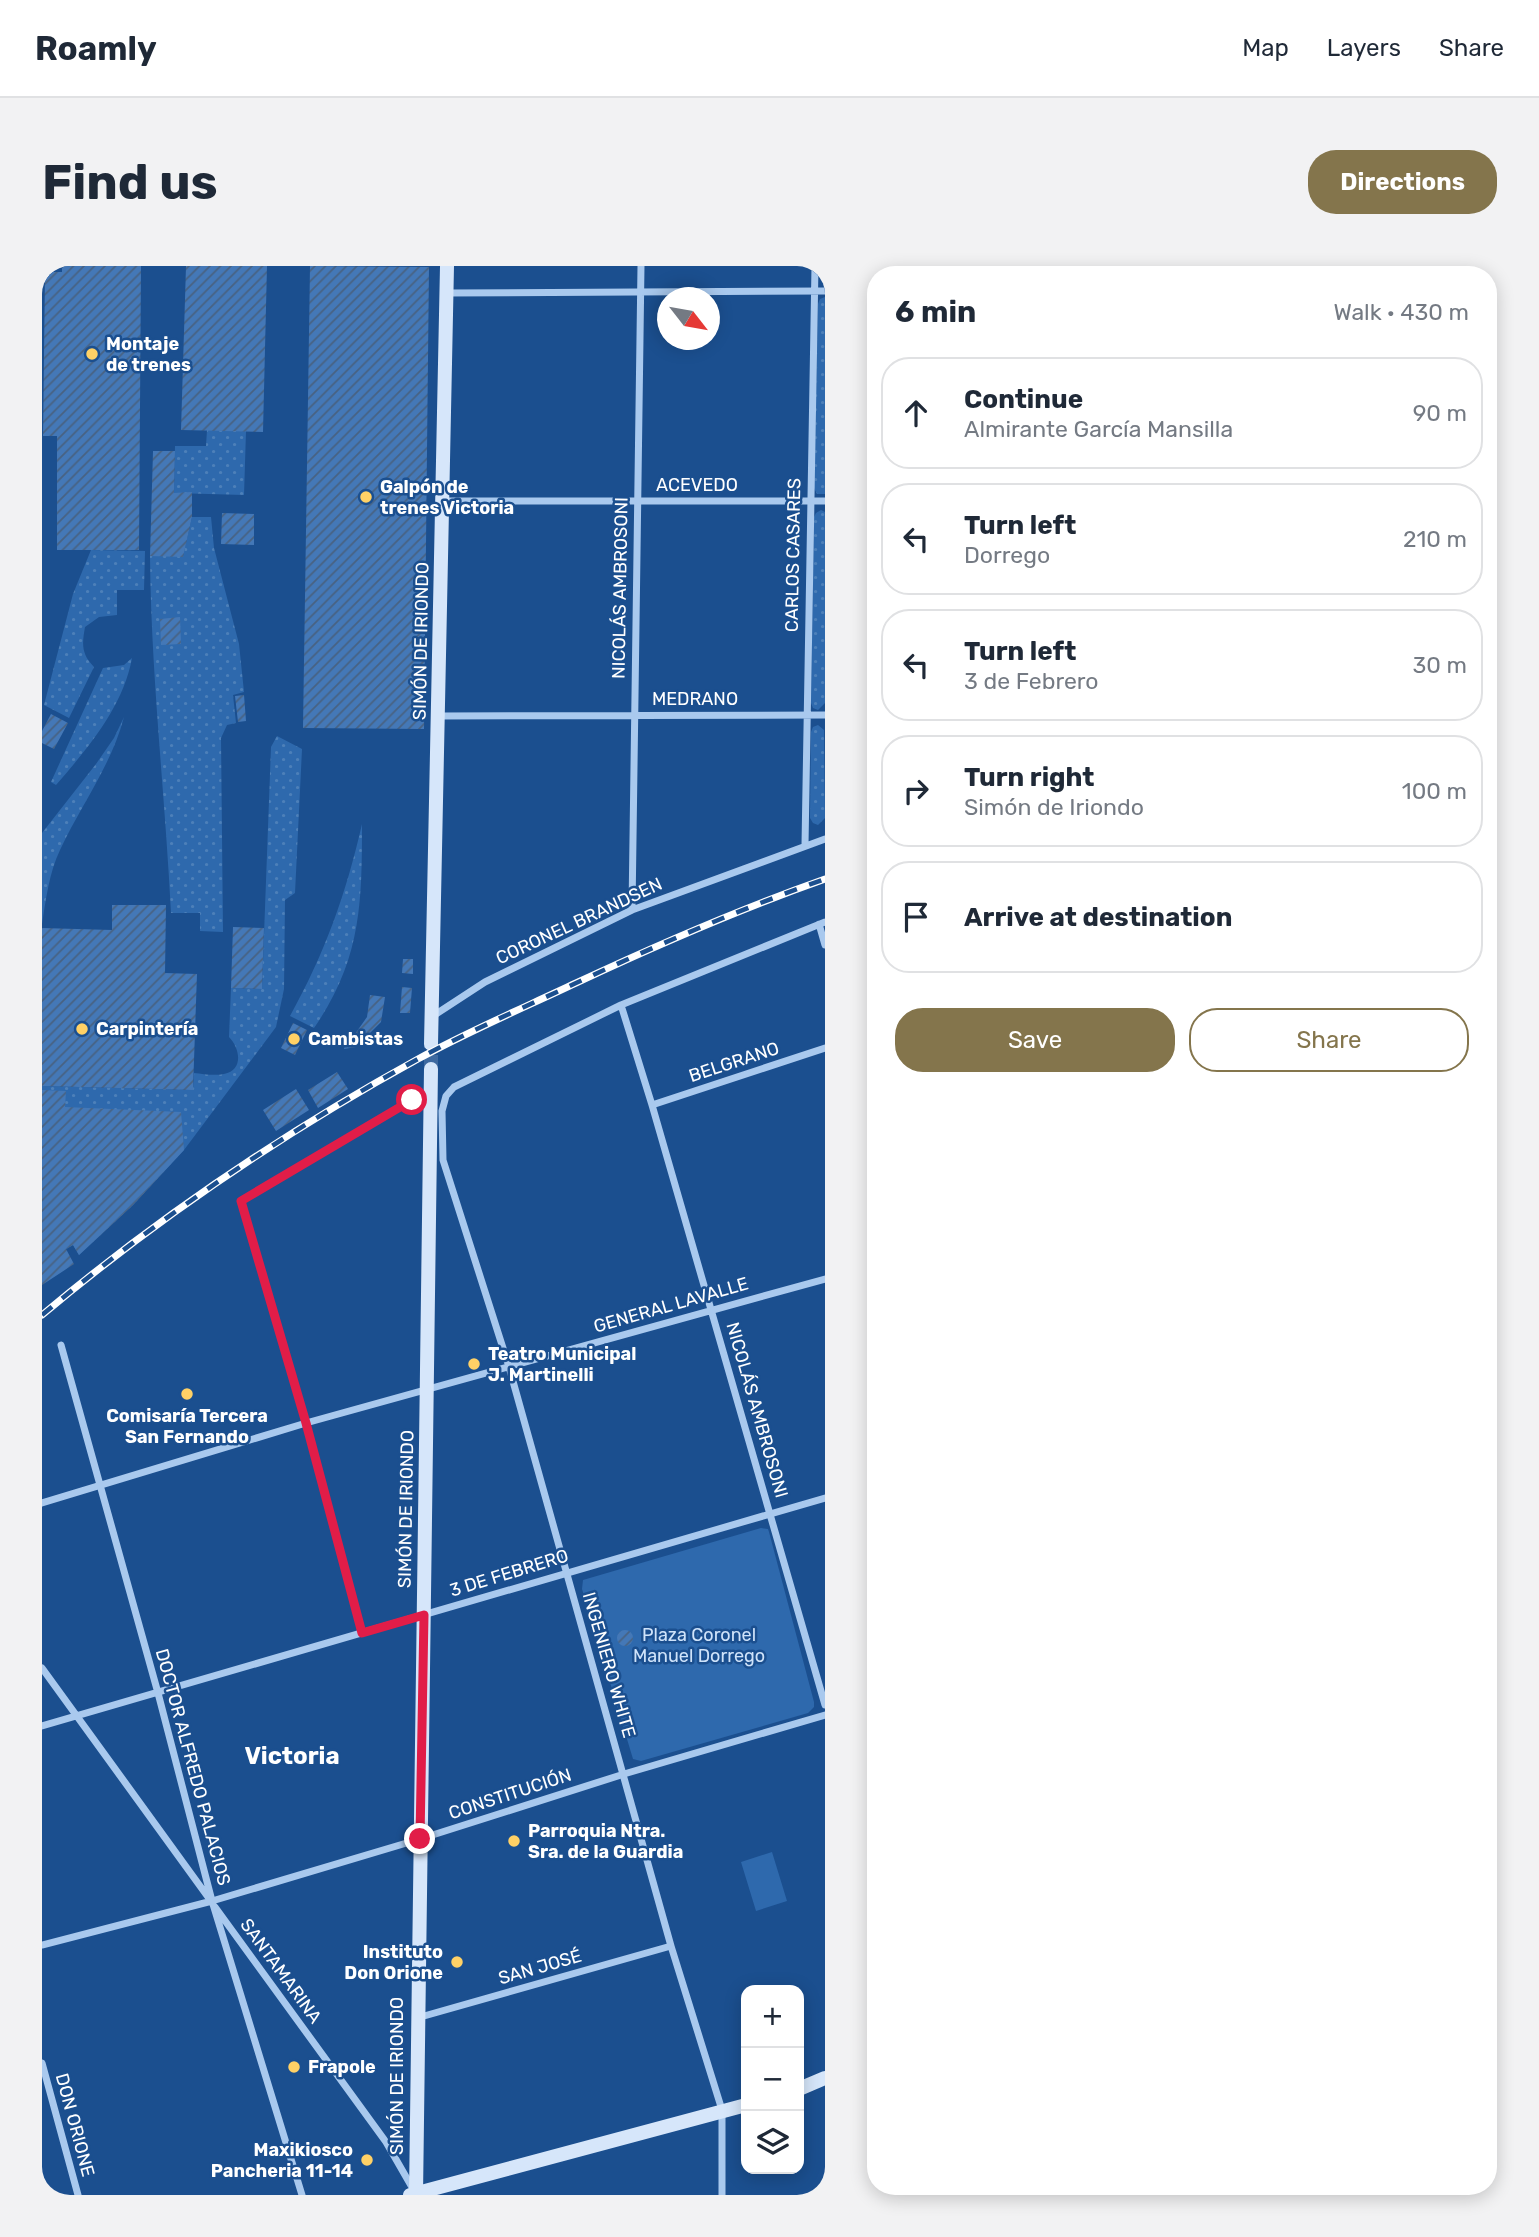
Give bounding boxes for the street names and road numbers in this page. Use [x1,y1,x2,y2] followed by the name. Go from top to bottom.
[656,474,738,496] street label: ACEVEDO
[781,478,805,632] street label: CARLOS CASARES
[607,497,633,679] street label: NICOLÁS AMBROSONI
[409,562,433,720] street label: SIMÓN DE IRIONDO
[652,688,738,710] street label: MEDRANO
[492,873,666,969] street label: CORONEL BRANDSEN
[686,1037,782,1087] street label: BELGRANO
[591,1272,751,1338] street label: GENERAL LAVALLE
[721,1320,793,1500] street label: NICOLÁS AMBROSONI
[394,1430,418,1588] street label: SIMÓN DE IRIONDO
[447,1544,571,1602] street label: 3 DE FEBRERO
[578,1590,640,1740] street label: INGENIERO WHITE
[151,1646,235,1888] street label: DOCTOR ALFREDO PALACIOS
[446,1764,574,1824] street label: CONSTITUCIÓN
[236,1914,326,2028] street label: SANTAMARINA
[496,1945,584,1989] street label: SAN JOSÉ
[386,1997,408,2155] street label: SIMÓN DE IRIONDO
[51,2071,99,2179] street label: DON ORIONE

